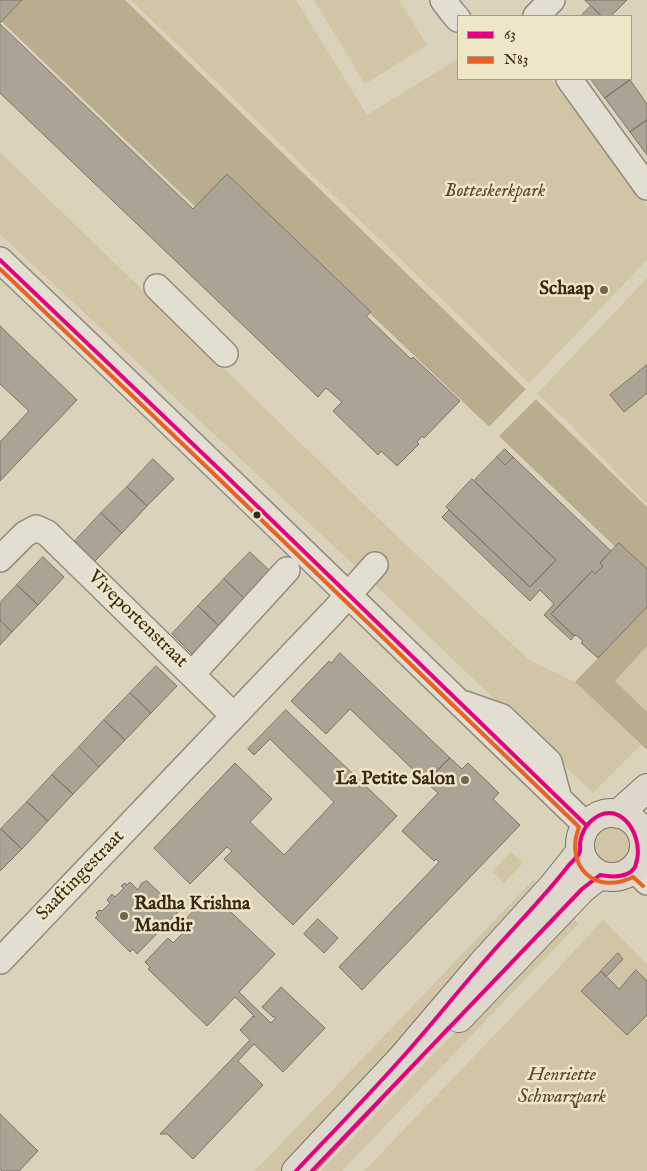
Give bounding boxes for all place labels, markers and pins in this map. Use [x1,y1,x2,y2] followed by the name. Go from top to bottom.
[539,279,594,301] place label: Schaap
[598,284,610,296] marker: Schaap
[252,510,262,520] unlabelled marker
[335,769,455,791] place label: La Petite Salon
[459,774,471,786] marker: La Petite Salon
[134,894,250,938] place label: Radha Krishna Mandir
[118,910,130,922] marker: Radha Krishna Mandir

